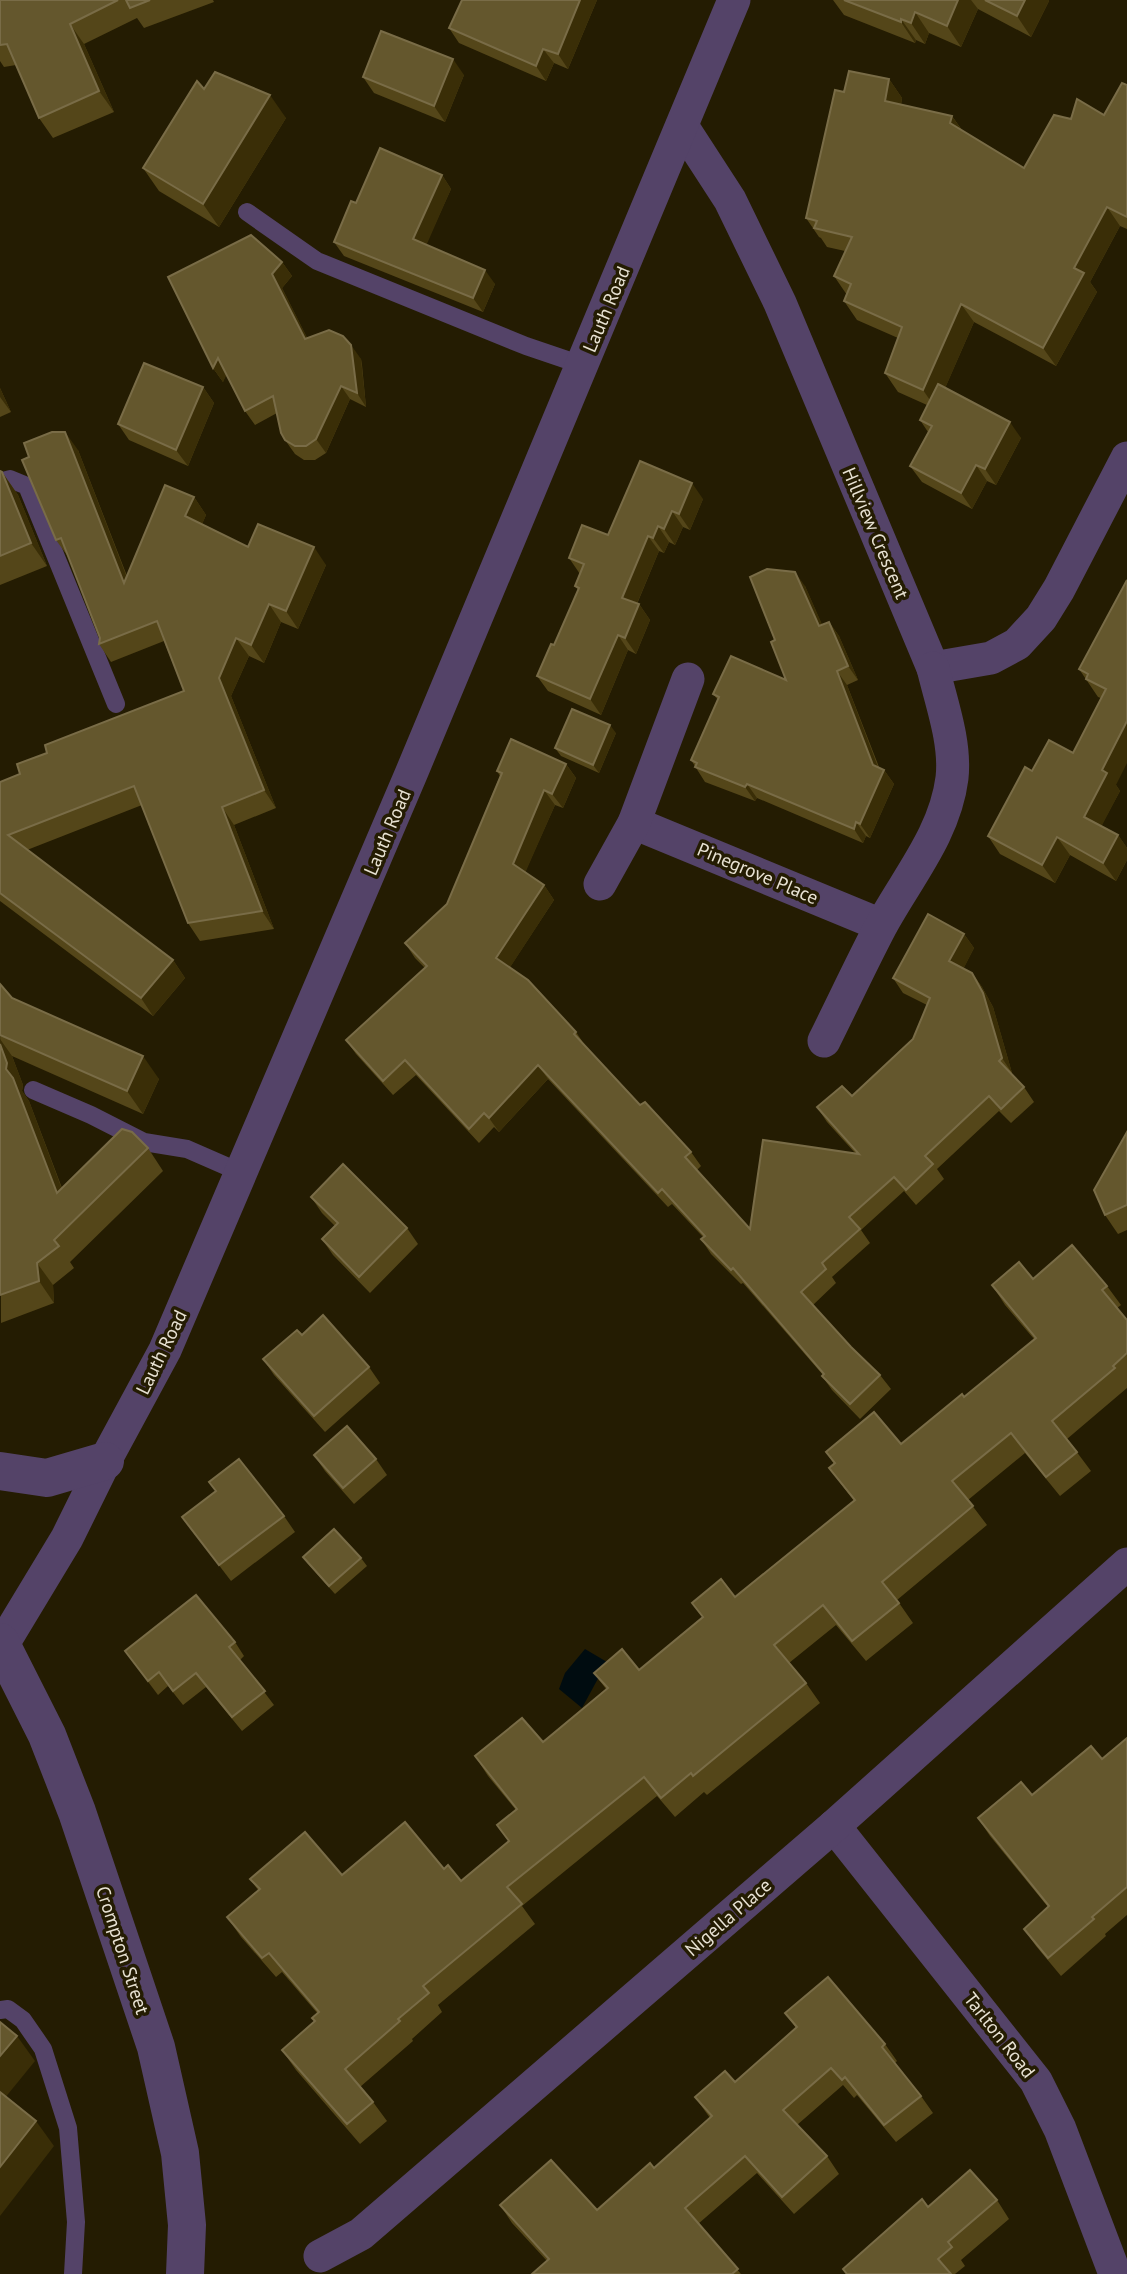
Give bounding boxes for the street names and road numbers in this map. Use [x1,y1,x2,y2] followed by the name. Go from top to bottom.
[577,262,635,356] street label: Lauth Road
[838,464,915,603] street label: Hillview Crescent
[358,785,416,879] street label: Lauth Road
[694,837,822,909] street label: Pinegrove Place
[130,1306,192,1398] street label: Lauth Road
[680,1873,776,1961] street label: Nigella Place
[91,1883,155,2018] street label: Crompton Street
[959,1987,1041,2083] street label: Tarlton Road

